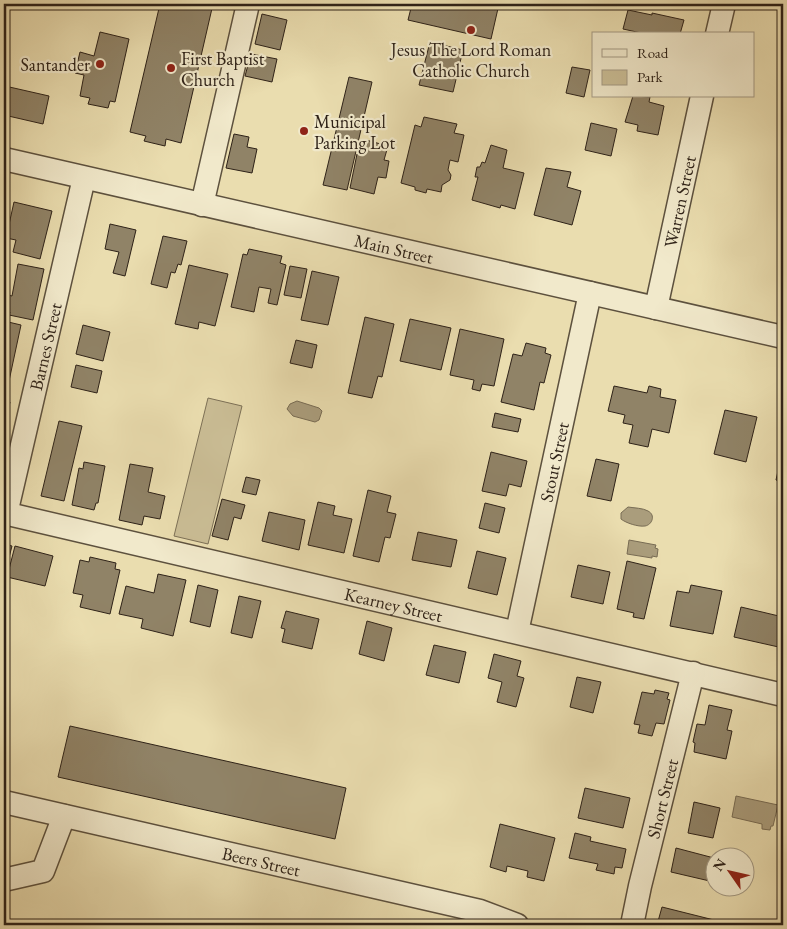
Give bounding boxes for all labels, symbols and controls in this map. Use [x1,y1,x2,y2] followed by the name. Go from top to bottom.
[465,24,477,36] marker: Jesus The Lord Roman Catholic Church
[592,32,754,98] legend
[389,38,552,82] place label: Jesus The Lord Roman Catholic Church
[637,43,669,62] text: Road
[181,47,265,91] place label: First Baptist Church
[20,53,90,76] place label: Santander
[94,58,106,70] marker: Santander
[165,62,177,74] marker: First Baptist Church
[637,67,664,86] text: Park
[314,110,395,154] place label: Municipal Parking Lot
[298,125,310,137] marker: Municipal Parking Lot
[658,153,700,250] street label: Warren Street
[352,228,436,268] street label: Main Street
[24,300,66,393] street label: Barnes Street
[534,419,574,504] street label: Stout Street
[342,581,445,627] street label: Kearney Street
[641,756,683,841] street label: Short Street
[220,841,303,881] street label: Beers Street
[704,846,754,896] north arrow
[709,854,730,874] text: N

